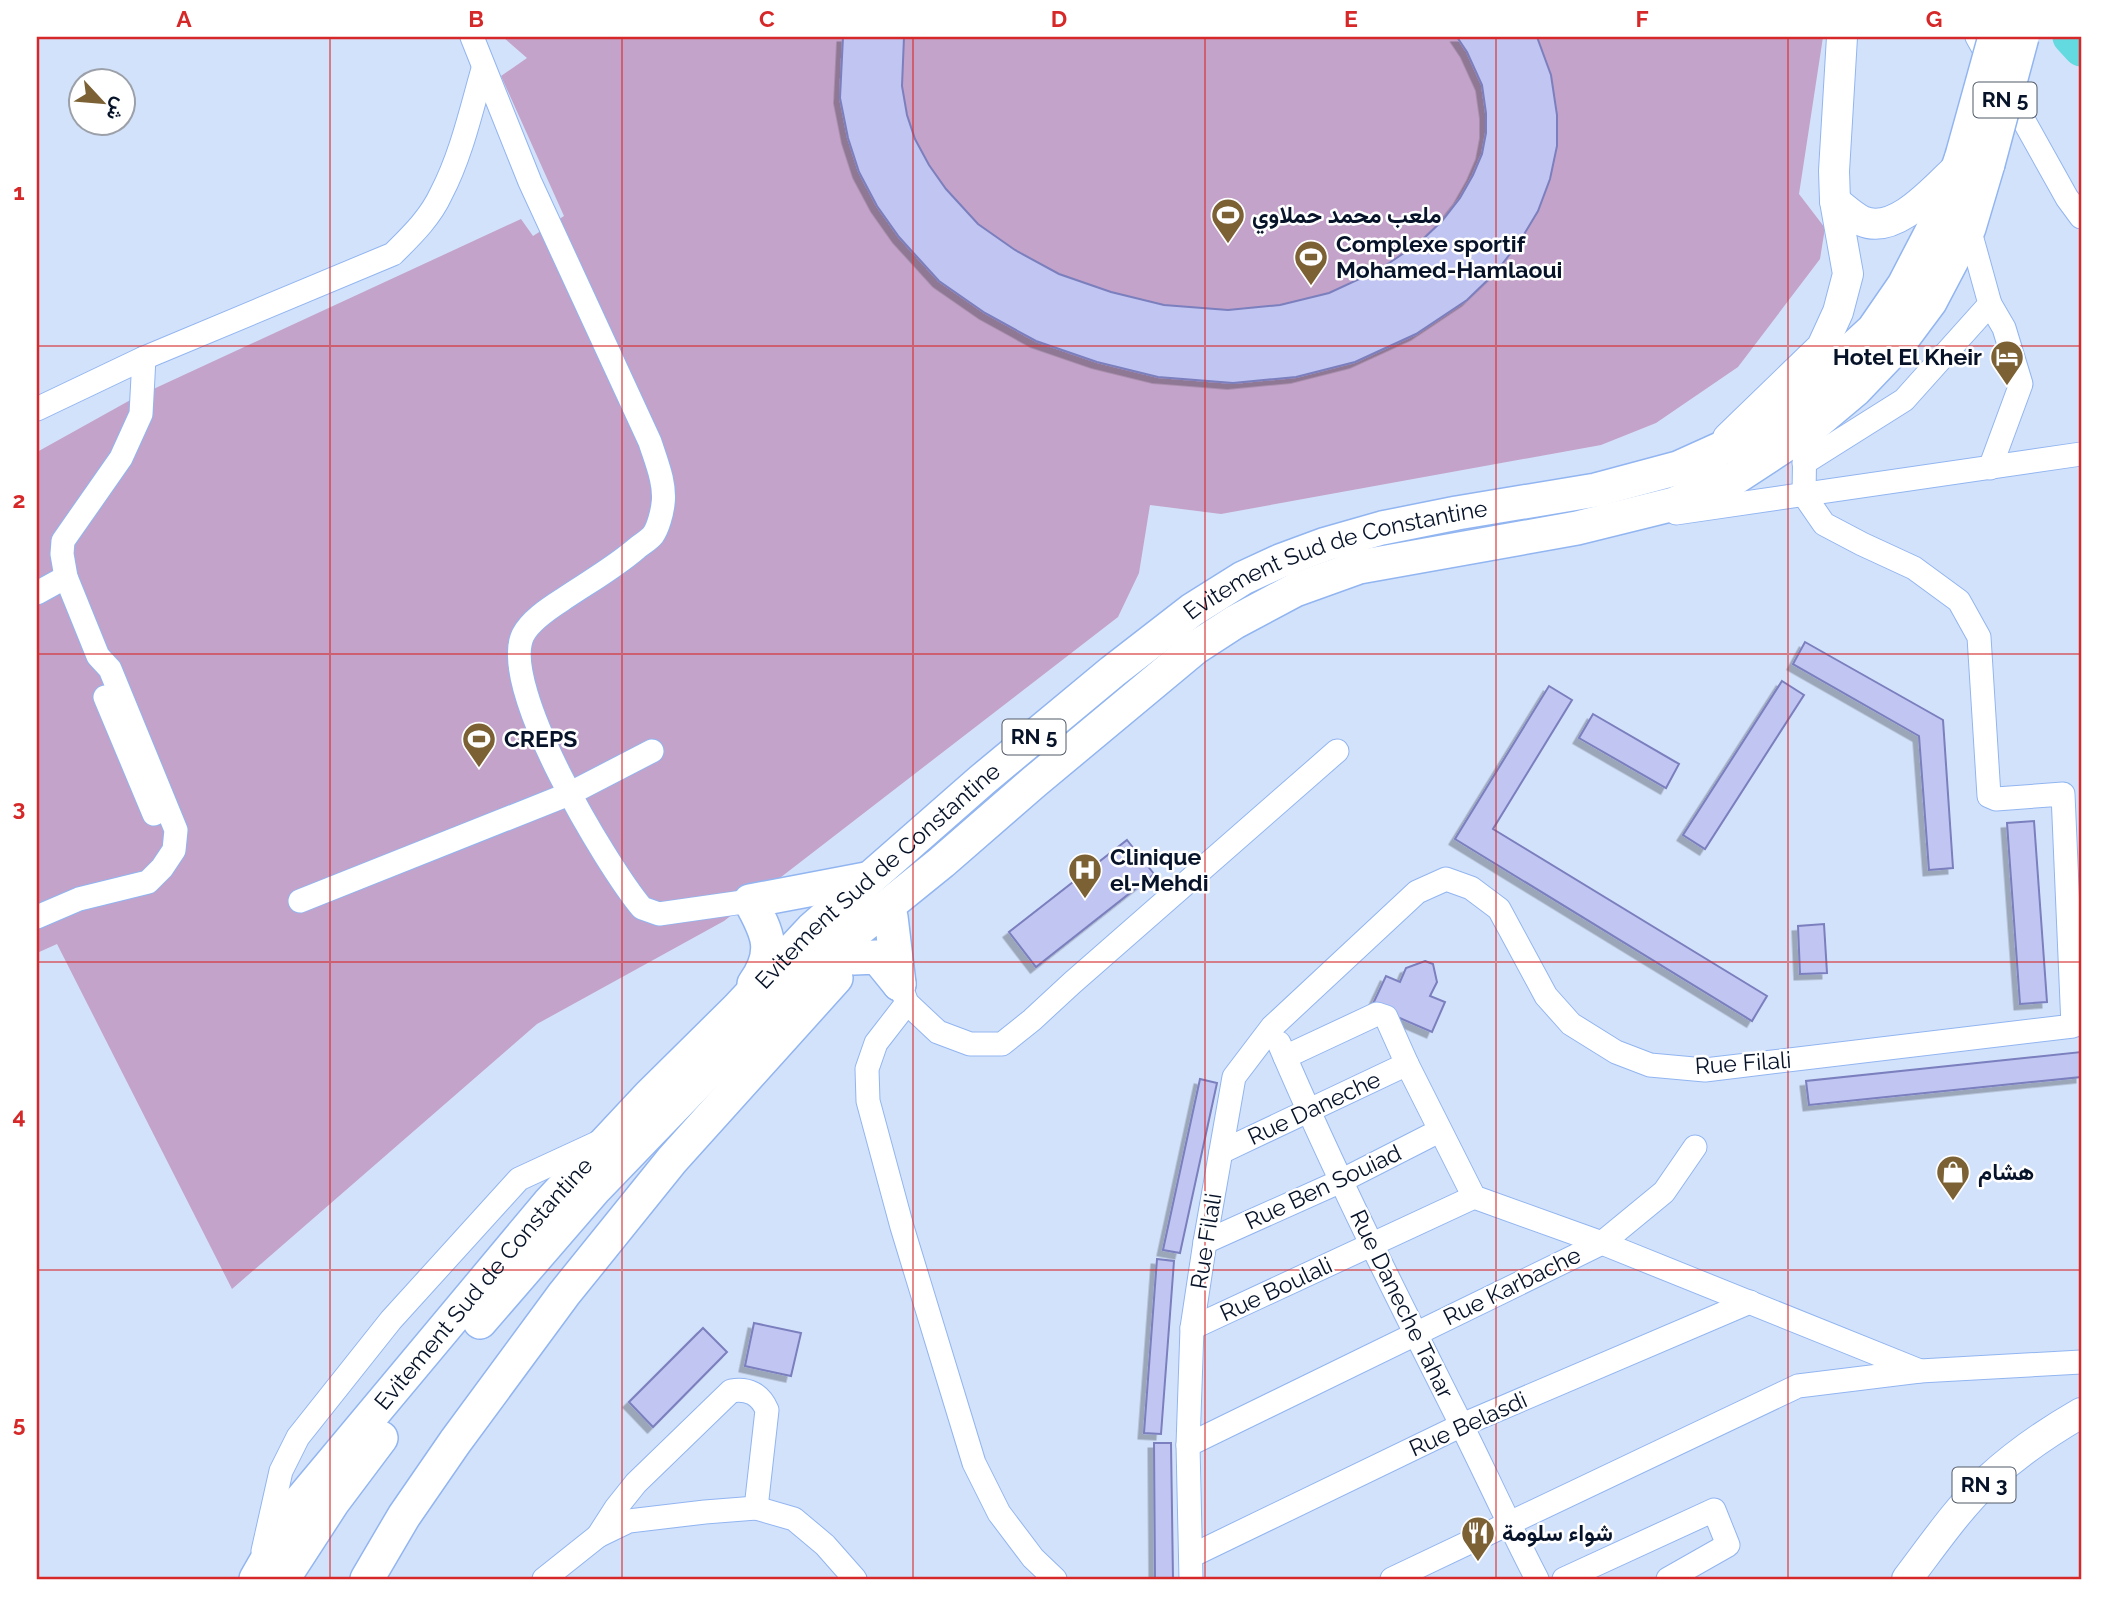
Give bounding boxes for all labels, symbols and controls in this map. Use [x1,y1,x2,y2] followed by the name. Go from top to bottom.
[176,5,192,32] text: A
[468,5,484,32] text: B
[759,5,775,32] text: C
[1051,5,1067,32] text: D
[1344,5,1358,32] text: E
[1635,5,1649,32] text: F
[1926,5,1942,32] text: G
[66,66,136,136] north arrow
[1974,82,2036,118] road number: RN 5
[101,94,132,125] text: ش
[13,178,25,205] text: 1
[1209,196,1247,245] sports icon: ملعب محمد حملاوي
[1252,201,1442,234] place label: ملعب محمد حملاوي
[1336,230,1562,283] place label: Complexe sportif Mohamed-Hamlaoui
[1292,238,1330,287] sports icon: Complexe sportif Mohamed-Hamlaoui
[1988,338,2026,387] hotel icon: Hotel El Kheir
[1833,343,1982,370] place label: Hotel El Kheir
[13,486,25,513] text: 2
[1178,494,1489,625] street label: Evitement Sud de Constantine
[460,720,498,769] sports icon: CREPS
[1002,720,1066,754] road number: RN 5
[504,725,577,752] place label: CREPS
[749,757,1005,994] street label: Evitement Sud de Constantine
[13,794,25,821] text: 3
[1110,843,1209,896] place label: Clinique el-Mehdi
[1066,851,1104,900] hospital icon: Clinique el-Mehdi
[1694,1046,1792,1079] street label: Rue Filali
[1243,1065,1384,1150] street label: Rue Daneche
[12,1102,26,1129] text: 4
[1240,1139,1405,1235] street label: Rue Ben Souiad
[368,1152,598,1415] street label: Evitement Sud de Constantine
[1934,1153,1972,1202] shop icon: هشام
[1978,1158,2034,1187] place label: هشام
[1185,1191,1226,1291] street label: Rue Filali
[1345,1205,1460,1403] street label: Rue Daneche Tahar
[1439,1241,1585,1330] street label: Rue Karbache
[1215,1251,1336,1326] street label: Rue Boulali
[1405,1386,1531,1461] street label: Rue Belasdi
[13,1410,26,1437] text: 5
[1952,1468,2016,1502] road number: RN 3
[1459,1514,1497,1563] restaurant icon: شواء سلومة
[1502,1519,1613,1548] place label: شواء سلومة

